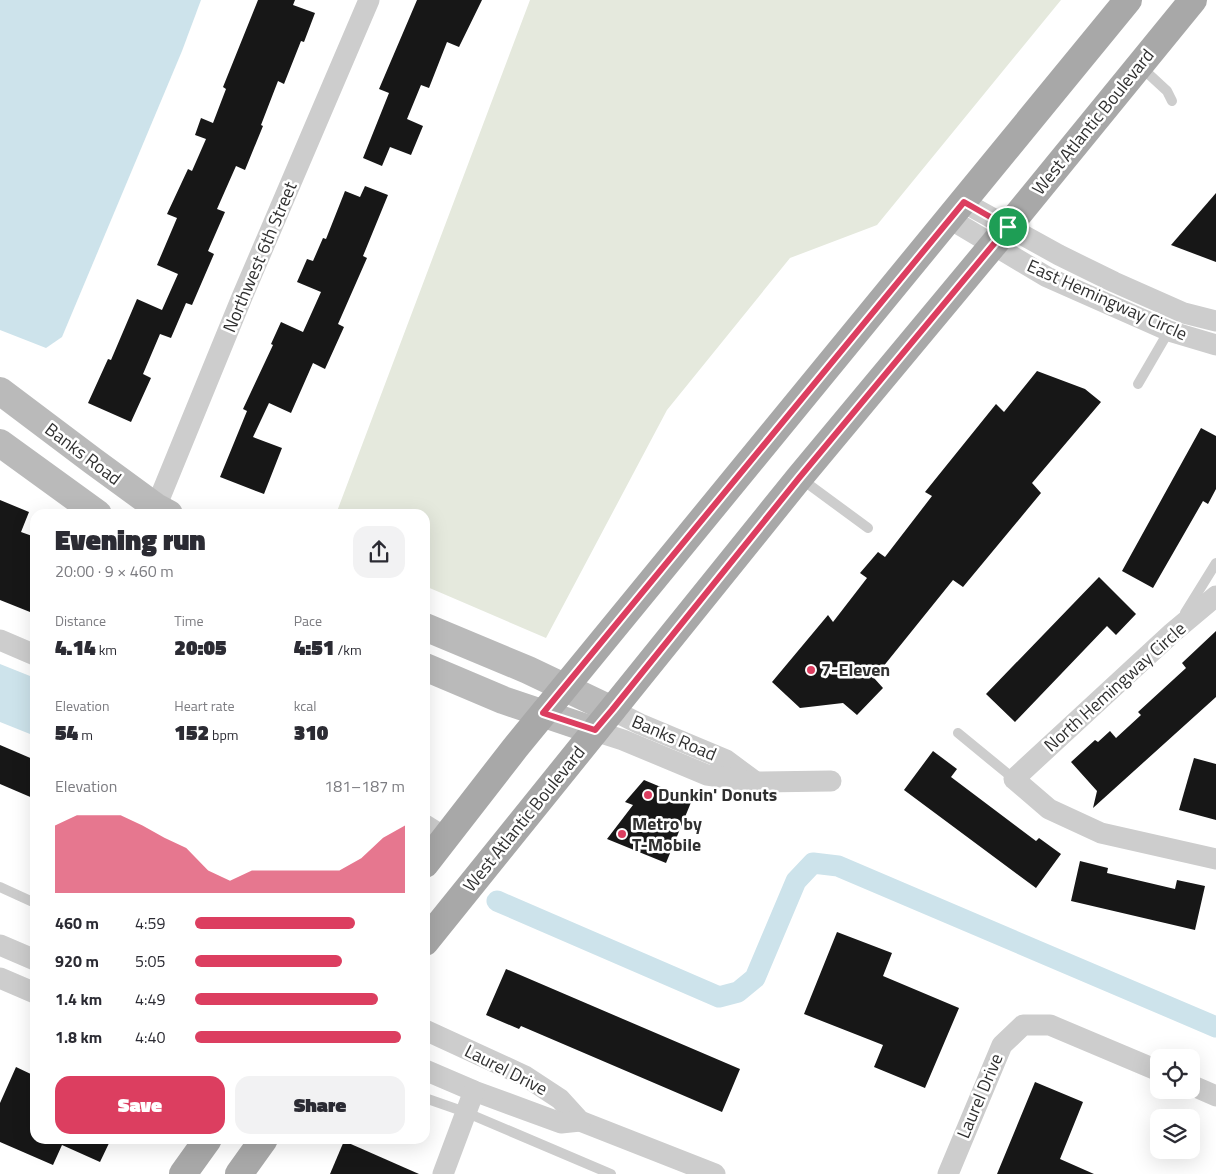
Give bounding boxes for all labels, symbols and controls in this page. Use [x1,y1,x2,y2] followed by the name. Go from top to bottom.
[1025,43,1160,201] street label: West Atlantic Boulevard
[216,177,304,336] street label: Northwest 6th Street
[987,206,1029,248] pin
[994,213,1022,241] icon: arrive
[1023,252,1192,347] street label: East Hemingway Circle
[39,416,127,491] street label: Banks Road
[55,518,206,561] text: Evening run
[353,526,405,578] button: share
[55,559,174,583] text: 20:00 · 9 × 460 m
[55,610,106,631] text: Distance
[174,610,204,631] text: Time
[294,610,322,631] text: Pace
[1038,615,1192,758] street label: North Hemingway Circle
[55,631,96,663] text: 4.14
[174,631,227,663] text: 20:05
[294,631,334,663] text: 4:51
[96,639,117,660] text: km
[334,639,362,660] text: /km
[821,656,890,683] place label: 7-Eleven
[805,664,817,676] marker: 7-Eleven
[55,695,109,716] text: Elevation
[174,695,234,716] text: Heart rate
[294,695,317,716] text: kcal
[628,708,721,767] street label: Banks Road
[55,716,78,748] text: 54
[174,716,209,748] text: 152
[294,716,328,748] text: 310
[78,724,93,745] text: m
[209,724,239,745] text: bpm
[456,740,591,898] street label: West Atlantic Boulevard
[55,774,117,798] text: Elevation
[324,774,405,798] text: 181–187 m
[658,781,777,808] place label: Dunkin' Donuts
[642,789,654,801] marker: Dunkin' Donuts
[632,810,702,858] place label: Metro by T-Mobile
[616,828,628,840] marker: Metro by T-Mobile
[55,911,99,935] text: 460 m
[135,911,165,935] text: 4:59
[55,949,99,973] text: 920 m
[135,949,165,973] text: 5:05
[55,987,102,1011] text: 1.4 km
[135,987,165,1011] text: 4:49
[55,1025,102,1049] text: 1.8 km
[135,1025,165,1049] text: 4:40
[460,1037,552,1102] street label: Laurel Drive
[950,1049,1010,1142] street label: Laurel Drive
[1150,1049,1200,1159] map controls
[1150,1049,1200,1099] button: locate
[55,1076,225,1134] button: Save
[235,1076,405,1134] button: Share
[1150,1109,1200,1159] button: layers

